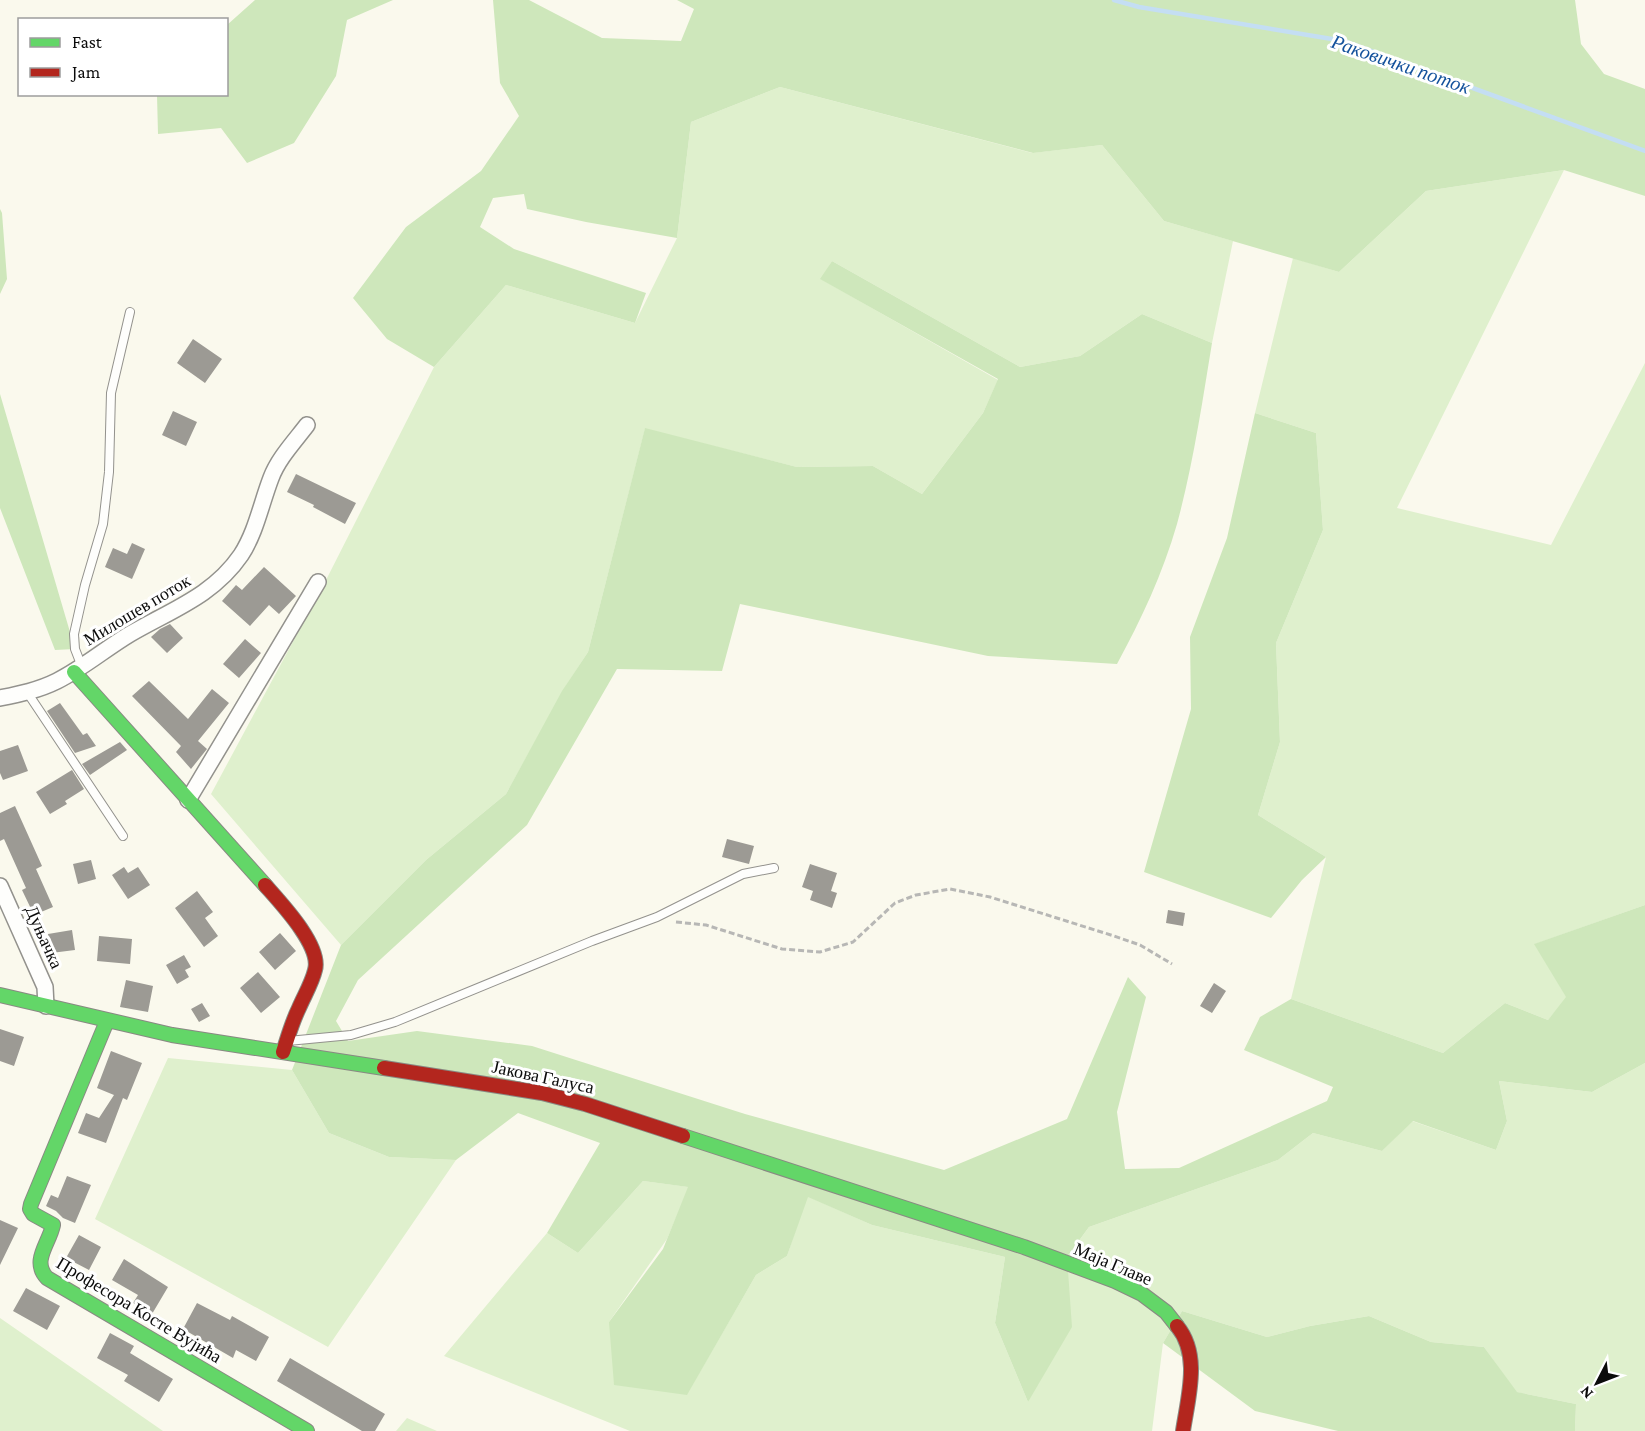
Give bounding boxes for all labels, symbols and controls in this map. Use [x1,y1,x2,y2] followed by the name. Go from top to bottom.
[18,18,228,96] legend
[1328,30,1474,98] water label: Раковички поток
[72,32,103,52] text: Fast
[70,62,101,82] text: Jam
[80,570,194,650] street label: Милошев поток
[21,902,67,972] street label: Дуњачка
[490,1056,596,1098] street label: Јакова Галуса
[1071,1239,1155,1289] street label: Маја Главе
[53,1253,225,1367] street label: Професора Косте Вујића
[1567,1353,1627,1413] north arrow
[1576,1383,1596,1402] text: N

